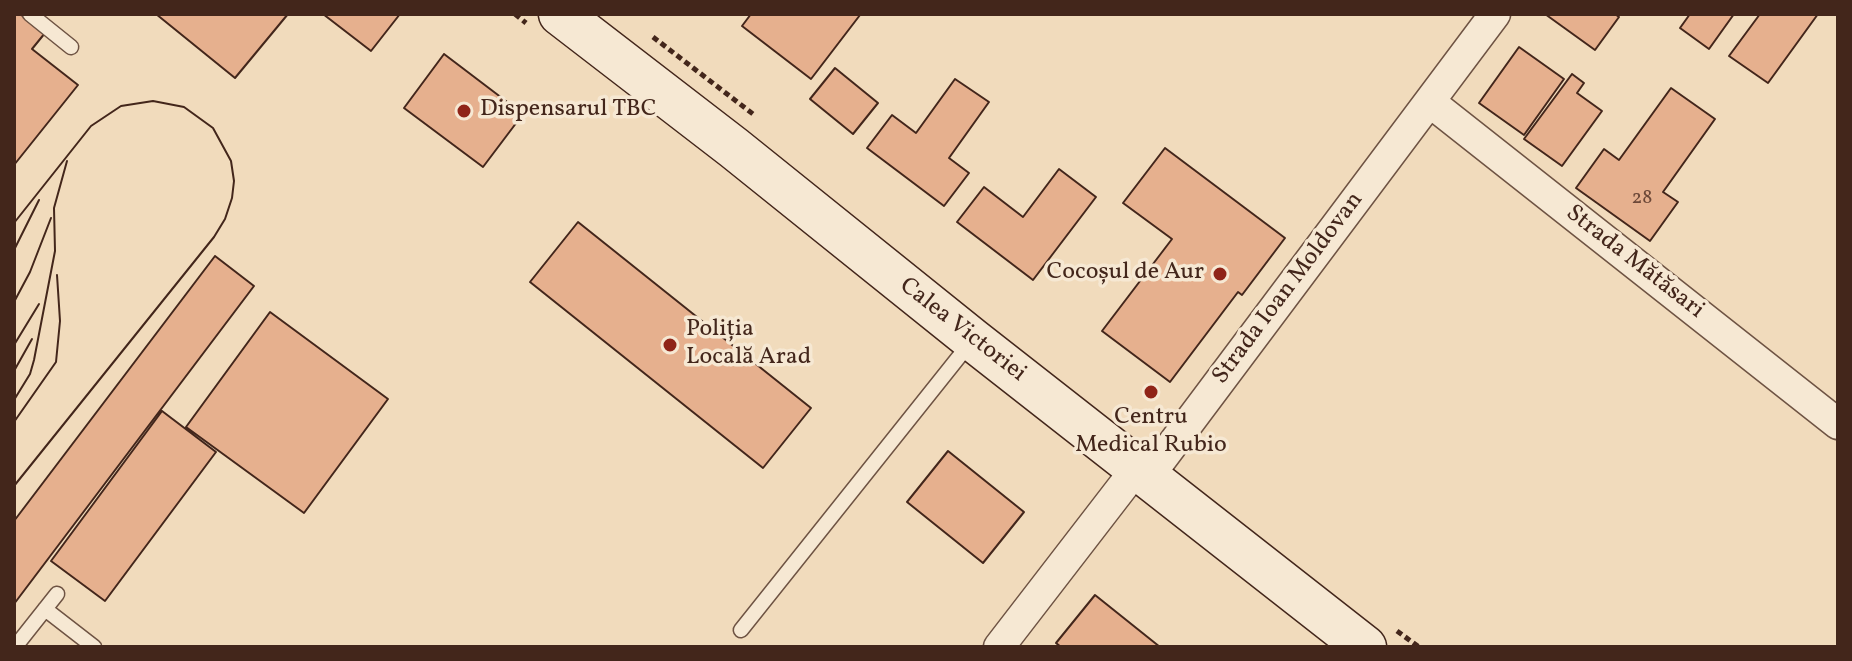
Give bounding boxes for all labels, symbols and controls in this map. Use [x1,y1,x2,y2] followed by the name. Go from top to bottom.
[480,97,656,125] place label: Dispensarul TBC
[455,102,473,120] marker: Dispensarul TBC
[1207,187,1371,391] street label: Strada Ioan Moldovan
[1632,187,1652,211] house number: 28
[1559,200,1709,326] street label: Strada Mătăsari
[1047,260,1204,288] place label: Cocoșul de Aur
[1211,265,1229,283] marker: Cocoșul de Aur
[893,273,1031,389] street label: Calea Victoriei
[686,317,811,373] place label: Poliția Locală Arad
[661,336,679,354] marker: Poliția Locală Arad
[1142,383,1160,401] marker: Centru Medical Rubio
[1075,405,1227,461] place label: Centru Medical Rubio

